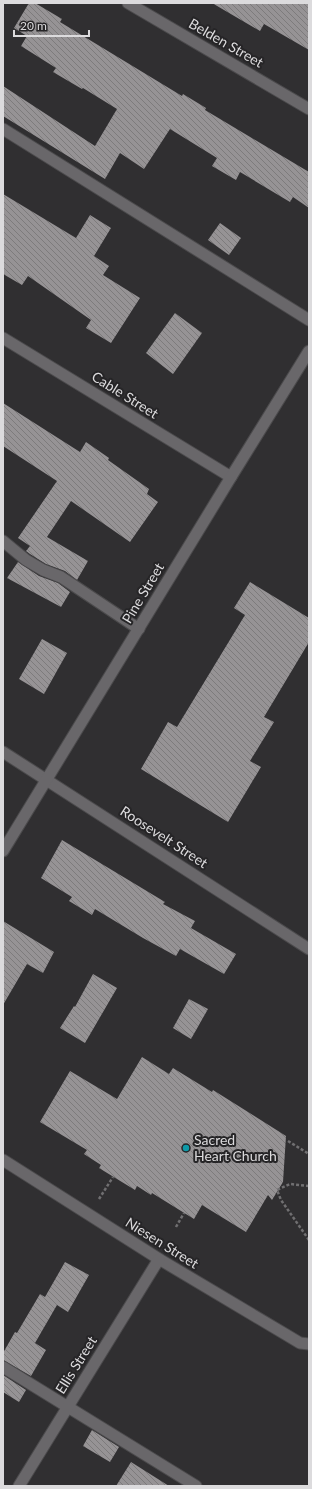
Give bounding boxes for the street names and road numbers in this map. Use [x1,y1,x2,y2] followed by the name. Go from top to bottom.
[186,14,267,71] street label: Belden Street
[89,367,162,422] street label: Cable Street
[118,559,167,626] street label: Pine Street
[117,802,211,871] street label: Roosevelt Street
[123,1213,202,1272] street label: Niesen Street
[51,1333,100,1397] street label: Ellis Street

